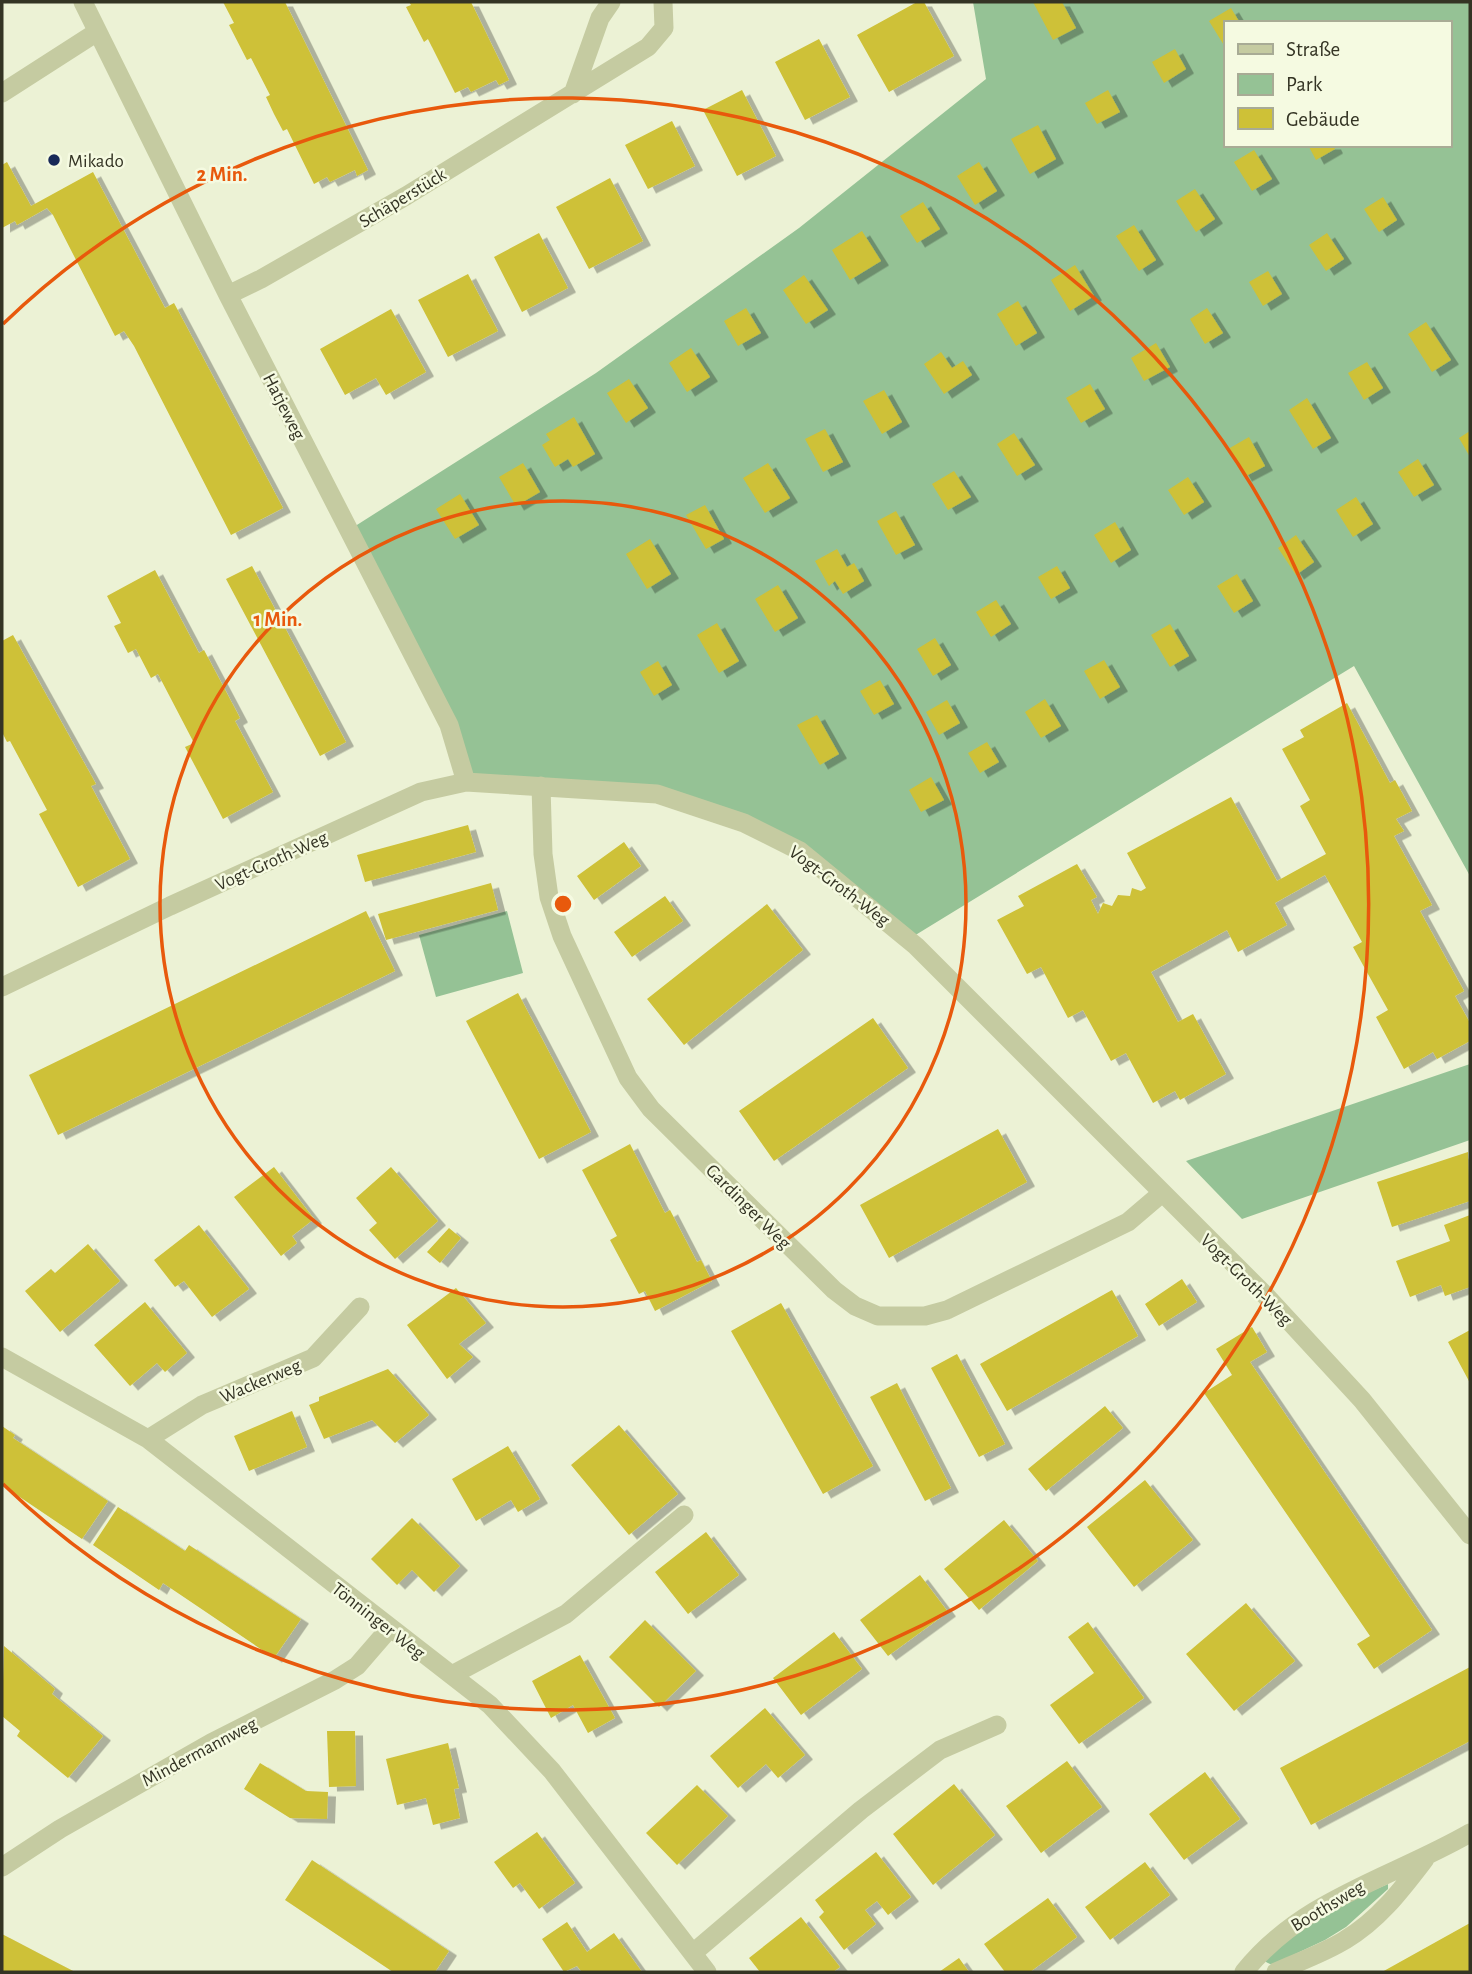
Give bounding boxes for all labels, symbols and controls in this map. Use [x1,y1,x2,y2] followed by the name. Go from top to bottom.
[1224,21,1451,147] legend
[1286,39,1340,60] text: Straße
[1286,74,1323,95] text: Park
[1286,109,1360,130] text: Gebäude
[46,152,62,168] marker: Mikado
[68,152,124,171] place label: Mikado
[196,164,248,185] text: 2 Min.
[356,165,450,232] street label: Schäperstück
[259,370,309,444] street label: Hatjeweg
[254,609,302,630] text: 1 Min.
[213,828,331,895] street label: Vogt-Groth-Weg
[785,842,894,931] street label: Vogt-Groth-Weg
[551,892,575,916] centre of rings
[702,1161,795,1254] street label: Gardinger Weg
[1197,1231,1296,1330] street label: Vogt-Groth-Weg
[217,1356,304,1407] street label: Wackerweg
[328,1579,429,1664] street label: Tönninger Weg
[139,1714,261,1791] street label: Mindermannweg
[1288,1877,1368,1936] street label: Boothsweg

